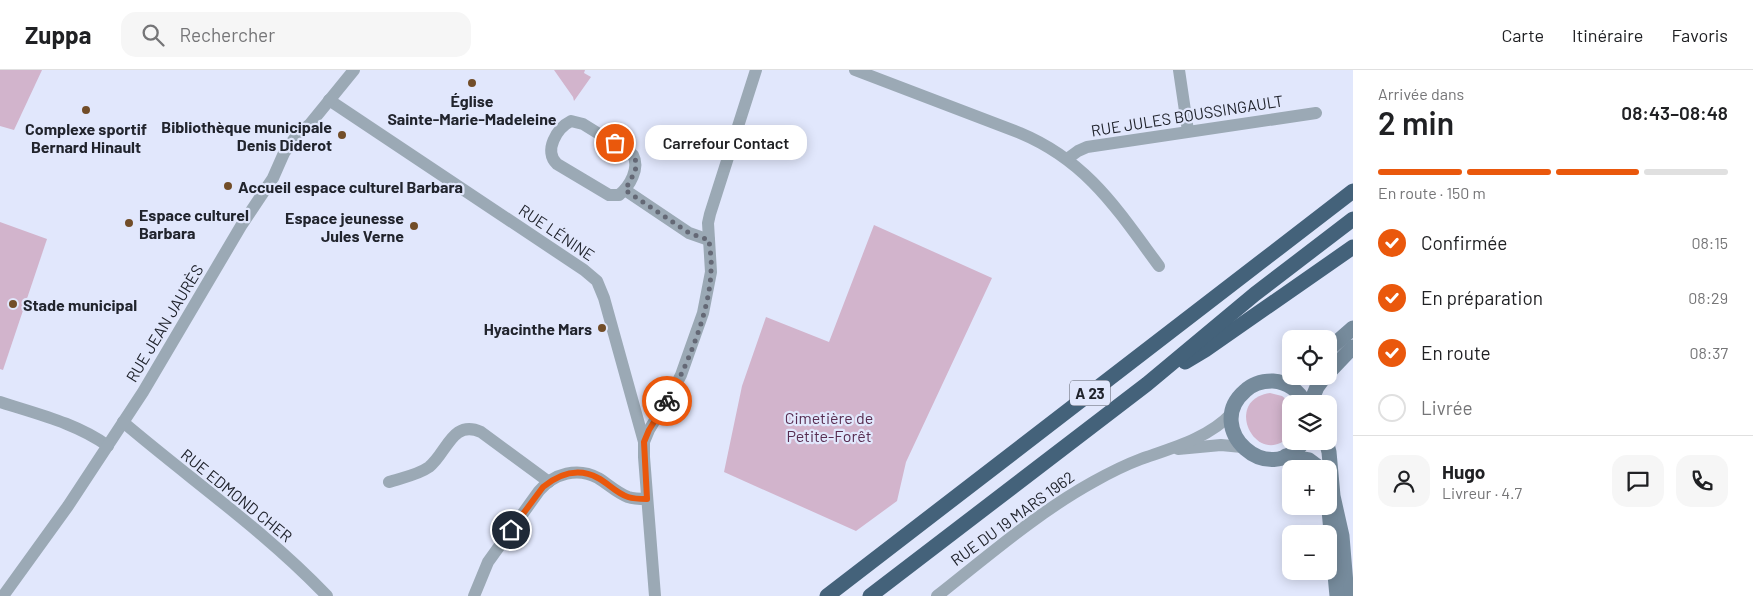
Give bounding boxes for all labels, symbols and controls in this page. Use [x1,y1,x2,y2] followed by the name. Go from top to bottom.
[121,12,471,57] search box
[25,20,91,49] text: Zuppa
[139,21,167,49] icon: search
[179,23,275,46] text: Rechercher
[1501,24,1544,46] text: Carte
[1572,24,1643,46] text: Itinéraire
[1671,24,1728,46] text: Favoris
[466,77,478,89] marker: Église Sainte-Marie-Madeleine
[1378,84,1464,103] text: Arrivée dans
[1089,90,1285,140] street label: RUE JULES BOUSSINGAULT
[387,91,557,128] place label: Église Sainte-Marie-Madeleine
[1621,101,1728,124] text: 08:43–08:48
[1378,103,1454,141] text: 2 min
[80,104,92,116] marker: Complexe sportif Bernard Hinault
[161,117,332,154] place label: Bibliothèque municipale Denis Diderot
[25,119,147,156] place label: Complexe sportif Bernard Hinault
[594,122,636,164] pin
[645,126,808,160] callout: Carrefour Contact
[336,129,348,141] marker: Bibliothèque municipale Denis Diderot
[601,129,629,157] icon: bag
[663,133,789,152] text: Carrefour Contact
[238,177,463,196] place label: Accueil espace culturel Barbara
[222,180,234,192] marker: Accueil espace culturel Barbara
[1378,183,1486,202] text: En route · 150 m
[516,200,598,264] street label: RUE LÉNINE
[139,205,249,242] place label: Espace culturel Barbara
[285,208,404,245] place label: Espace jeunesse Jules Verne
[123,217,135,229] marker: Espace culturel Barbara
[408,220,420,232] marker: Espace jeunesse Jules Verne
[1378,229,1406,257] icon: check
[1421,231,1508,254] text: Confirmée
[1691,233,1728,252] text: 08:15
[121,261,207,385] street label: RUE JEAN JAURÈS
[1378,284,1406,312] icon: check
[1421,286,1543,309] text: En préparation
[1688,288,1728,307] text: 08:29
[23,295,137,314] place label: Stade municipal
[7,298,19,310] marker: Stade municipal
[484,319,592,338] place label: Hyacinthe Mars
[596,322,608,334] marker: Hyacinthe Mars
[1282,330,1337,580] map controls
[1282,330,1337,385] button: locate
[1378,339,1406,367] icon: check
[1421,341,1491,364] text: En route
[1689,343,1728,362] text: 08:37
[642,376,692,426] courier
[1070,380,1110,406] road number: A 23
[653,387,681,415] icon: bike
[1282,395,1337,450] button: layers
[1421,396,1473,419] text: Livrée
[785,408,873,445] park label: Cimetière de Petite-Forêt
[178,444,296,546] street label: RUE EDMOND CHER
[1378,455,1430,507] button: person
[1612,455,1664,507] button: chat
[1676,455,1728,507] button: phone
[1282,460,1337,515] button: +
[1442,460,1485,483] text: Hugo
[947,467,1077,569] street label: RUE DU 19 MARS 1962
[1442,483,1522,502] text: Livreur · 4.7
[490,509,532,551] pin
[497,516,525,544] icon: home
[1282,525,1337,580] button: −

